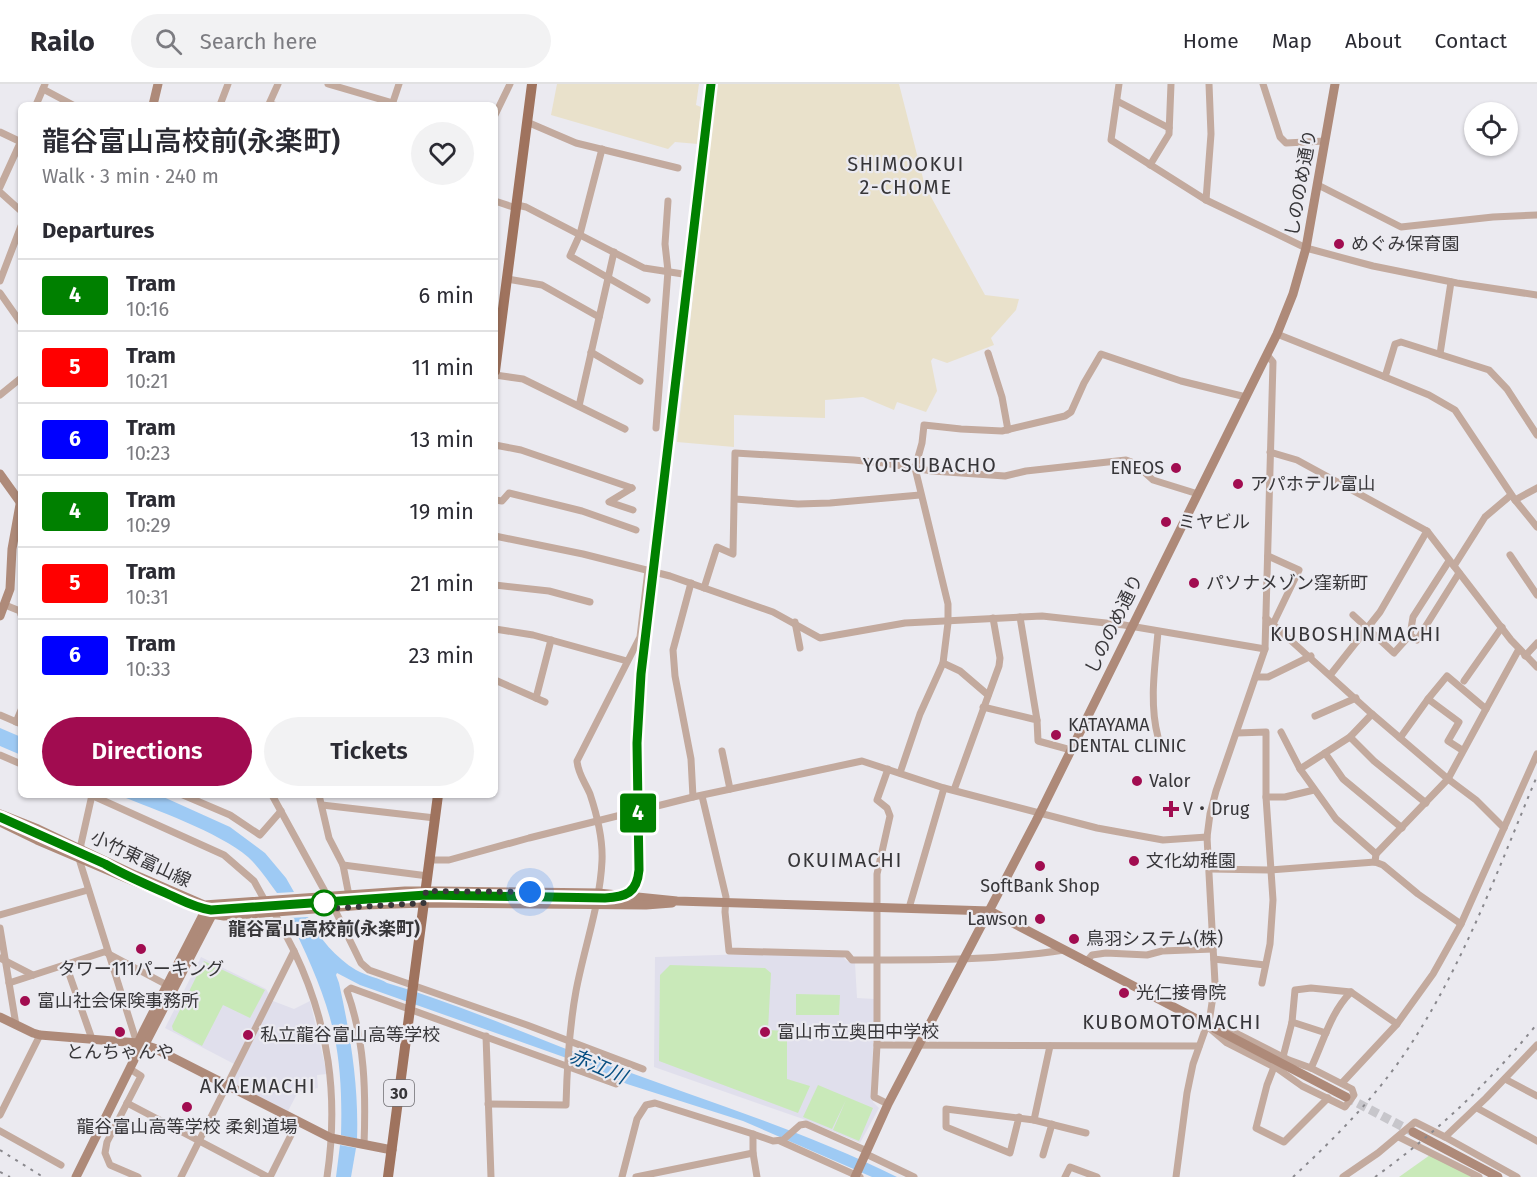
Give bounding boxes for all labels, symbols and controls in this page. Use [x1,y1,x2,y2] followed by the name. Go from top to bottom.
[131,14,551,68] search box
[30,25,95,58] text: Railo
[152,25,185,58] icon: search
[200,28,317,55] text: Search here
[1183,28,1239,54] text: Home
[1272,28,1312,54] text: Map
[1345,28,1402,54] text: About
[1435,28,1507,54] text: Contact
[1464,102,1518,156] map controls
[1464,102,1518,156] button: locate
[411,122,474,185] button: heart
[42,125,340,158] text: 龍谷富山高校前(永楽町)
[1281,128,1321,238] street label: しののめ通り
[847,152,965,199] district label: SHIMOOKUI 2-CHOME
[42,164,219,188] text: Walk · 3 min · 240 m
[42,217,154,244] text: Departures
[1351,233,1460,255] place label: めぐみ保育園
[1332,237,1346,251] marker: めぐみ保育園
[126,270,176,297] text: Tram
[69,282,81,308] text: 4
[418,282,474,309] text: 6 min
[126,297,169,321] text: 10:16
[126,342,176,369] text: Tram
[69,354,81,380] text: 5
[411,354,474,381] text: 11 min
[126,369,169,393] text: 10:21
[126,414,176,441] text: Tram
[69,426,81,452] text: 6
[410,426,474,453] text: 13 min
[126,441,170,465] text: 10:23
[863,453,997,477] district label: YOTSUBACHO
[1110,457,1164,479] place label: ENEOS
[1169,461,1183,475] marker: ENEOS
[1250,473,1376,495] place label: アパホテル富山
[1231,477,1245,491] marker: アパホテル富山
[126,486,176,513] text: Tram
[69,498,81,524] text: 4
[409,498,474,525] text: 19 min
[1178,511,1250,533] place label: ミヤビル
[126,513,171,537] text: 10:29
[1159,515,1173,529] marker: ミヤビル
[126,558,176,585] text: Tram
[69,570,81,596] text: 5
[410,570,474,597] text: 21 min
[1080,571,1148,677] street label: しののめ通り
[1206,572,1368,594] place label: パソナメゾン窪新町
[1187,576,1201,590] marker: パソナメゾン窪新町
[126,585,169,609] text: 10:31
[1270,622,1442,646] district label: KUBOSHINMACHI
[126,630,176,657] text: Tram
[69,642,81,668] text: 6
[408,642,474,669] text: 23 min
[126,657,171,681] text: 10:33
[1068,714,1186,757] place label: KATAYAMA DENTAL CLINIC
[42,717,252,786] button: Directions
[264,717,474,786] button: Tickets
[1049,728,1063,742] marker: KATAYAMA DENTAL CLINIC
[1149,770,1191,792] place label: Valor
[1130,774,1144,788] marker: Valor
[618,794,658,832] line badge: 4
[1183,798,1250,820] place label: V・Drug
[632,800,644,826] text: 4
[1164,802,1178,816] marker: V・Drug
[87,826,195,892] street label: 小竹東富山線
[787,848,903,872] district label: OKUIMACHI
[1146,850,1236,872] place label: 文化幼稚園
[1127,854,1141,868] marker: 文化幼稚園
[1033,859,1047,873] marker: SoftBank Shop
[980,875,1100,897] place label: SoftBank Shop
[515,877,545,907] your location
[311,890,337,916] marker: 龍谷富山高校前(永楽町)
[967,908,1028,930] place label: Lawson
[1033,912,1047,926] marker: Lawson
[228,918,420,940] place label: 龍谷富山高校前(永楽町)
[1086,928,1223,950] place label: 鳥羽システム(株)
[1067,932,1081,946] marker: 鳥羽システム(株)
[134,942,148,956] marker: タワー111パーキング
[58,958,224,980] place label: タワー111パーキング
[1136,982,1226,1004] place label: 光仁接骨院
[1117,986,1131,1000] marker: 光仁接骨院
[37,990,199,1012] place label: 富山社会保険事務所
[18,994,32,1008] marker: 富山社会保険事務所
[1082,1010,1262,1034] district label: KUBOMOTOMACHI
[777,1021,939,1043] place label: 富山市立奥田中学校
[260,1024,440,1046] place label: 私立龍谷富山高等学校
[113,1025,127,1039] marker: とんちゃんや
[758,1025,772,1039] marker: 富山市立奥田中学校
[241,1028,255,1042] marker: 私立龍谷富山高等学校
[66,1041,174,1063] place label: とんちゃんや
[566,1043,632,1090] water label: 赤江川
[200,1074,316,1098] district label: AKAEMACHI
[384,1080,414,1106] road number: 30
[180,1100,194,1114] marker: 龍谷富山高等学校 柔剣道場
[77,1116,297,1138] place label: 龍谷富山高等学校 柔剣道場

